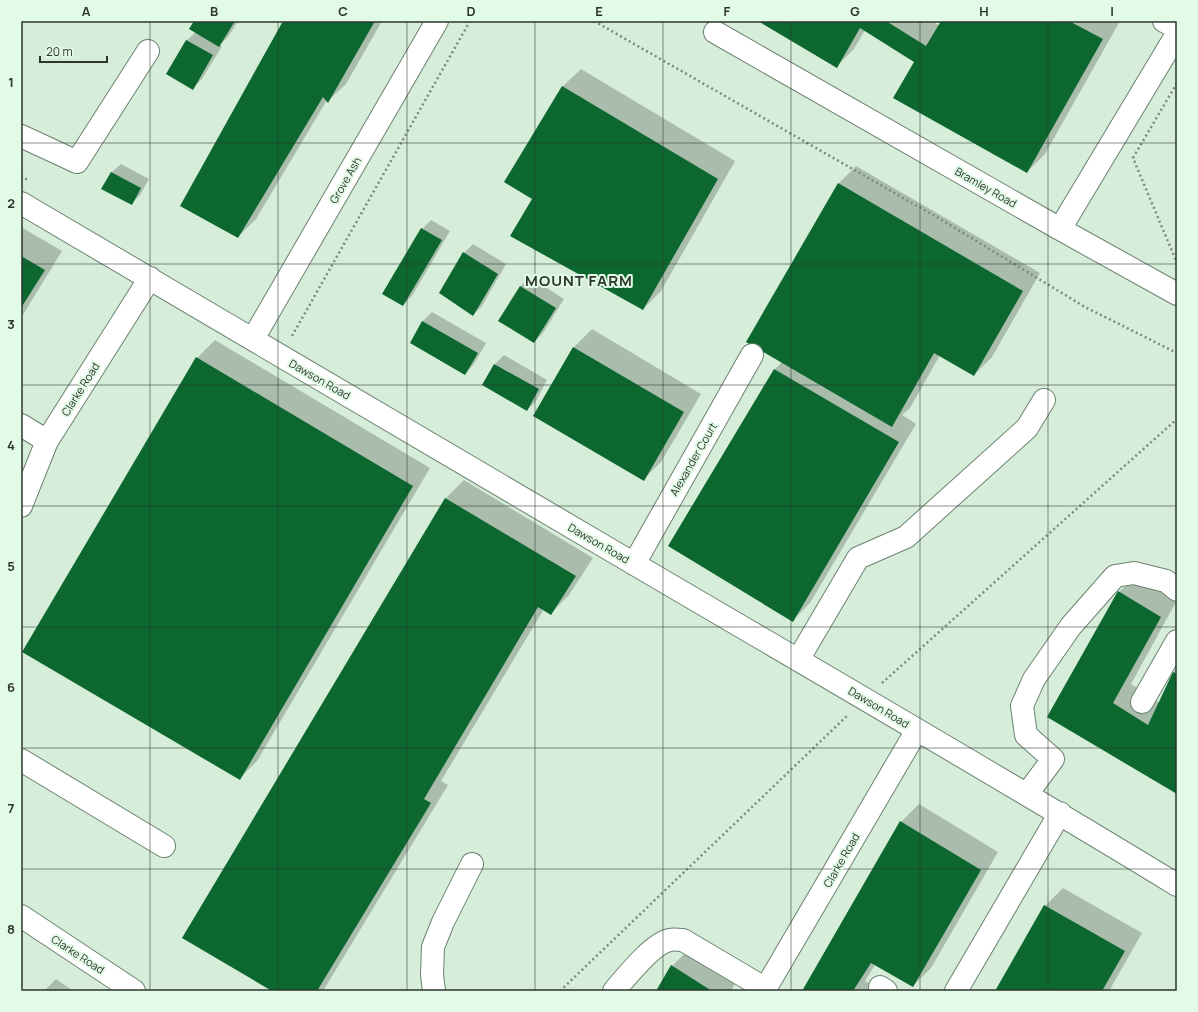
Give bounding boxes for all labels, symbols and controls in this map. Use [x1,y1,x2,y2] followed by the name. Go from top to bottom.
[82,2,91,20] text: A
[210,2,218,20] text: B
[338,2,348,20] text: C
[466,2,476,20] text: D
[595,2,603,20] text: E
[724,2,731,20] text: F
[850,2,860,20] text: G
[979,2,989,20] text: H
[1110,2,1114,20] text: I
[40,38,107,64] scale bar
[46,43,73,60] text: 20 m
[8,73,14,91] text: 1
[326,154,364,206] street label: Grove Ash
[952,163,1020,211] street label: Bramley Road
[7,194,15,212] text: 2
[525,270,633,291] district label: MOUNT FARM
[7,315,15,333] text: 3
[287,355,353,403] street label: Dawson Road
[58,359,102,419] street label: Clarke Road
[666,420,720,498] street label: Alexander Court
[7,436,15,454] text: 4
[566,519,632,567] street label: Dawson Road
[7,557,15,575] text: 5
[7,678,15,696] text: 6
[846,683,912,731] street label: Dawson Road
[8,799,15,817] text: 7
[819,830,863,890] street label: Clarke Road
[7,920,15,938] text: 8
[49,931,107,977] street label: Clarke Road

